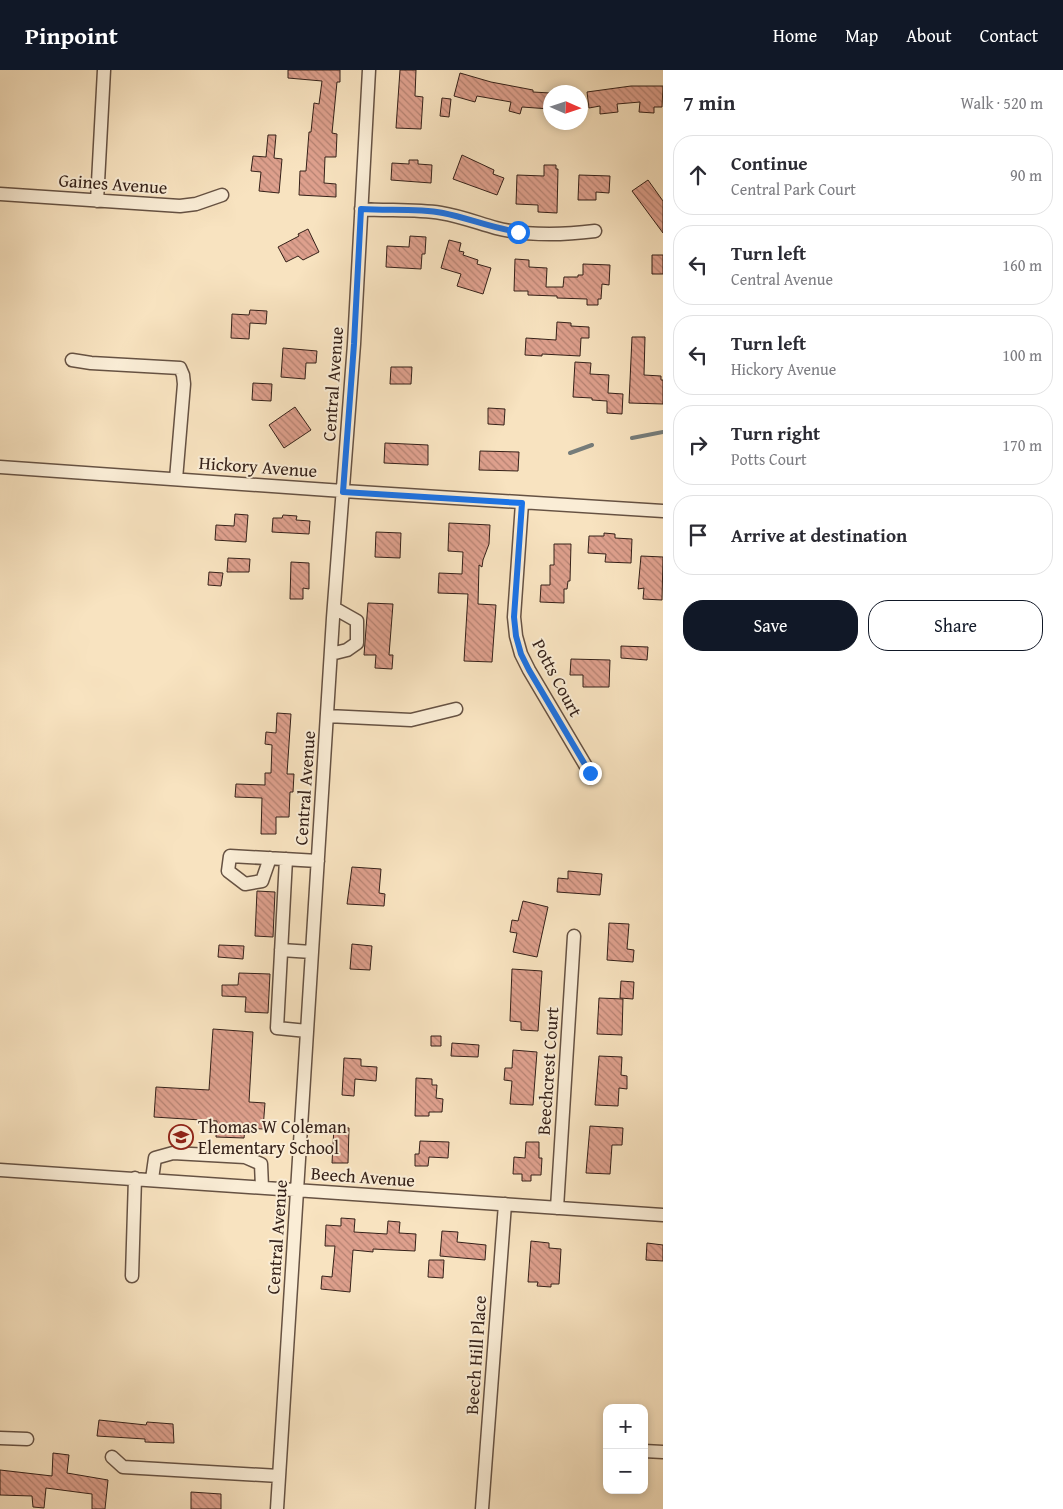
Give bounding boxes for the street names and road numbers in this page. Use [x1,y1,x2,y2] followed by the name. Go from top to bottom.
[58,166,168,201] street label: Gaines Avenue
[315,326,350,442] street label: Central Avenue
[198,449,318,484] street label: Hickory Avenue
[526,634,590,722] street label: Potts Court
[287,730,322,846] street label: Central Avenue
[530,1005,565,1136] street label: Beechcrest Court
[310,1159,416,1194] street label: Beech Avenue
[259,1179,294,1295] street label: Central Avenue
[458,1294,493,1416] street label: Beech Hill Place

